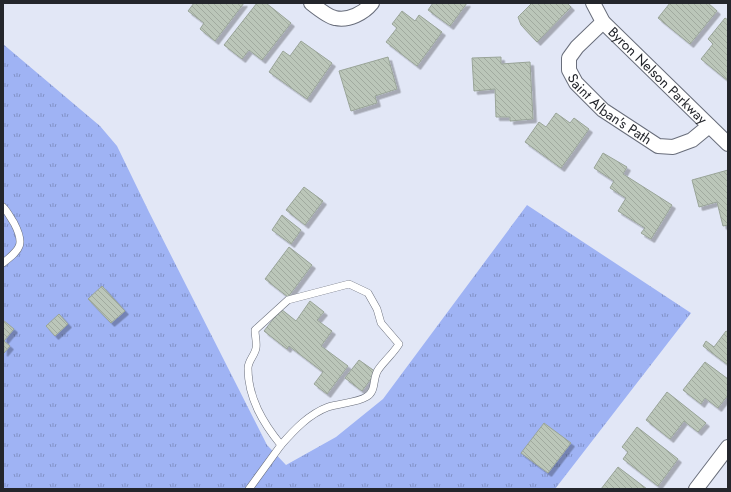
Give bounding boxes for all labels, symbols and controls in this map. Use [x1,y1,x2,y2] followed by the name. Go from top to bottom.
[604,22,712,129] street label: Byron Nelson Parkway
[563,70,656,149] street label: Saint Alban's Path

